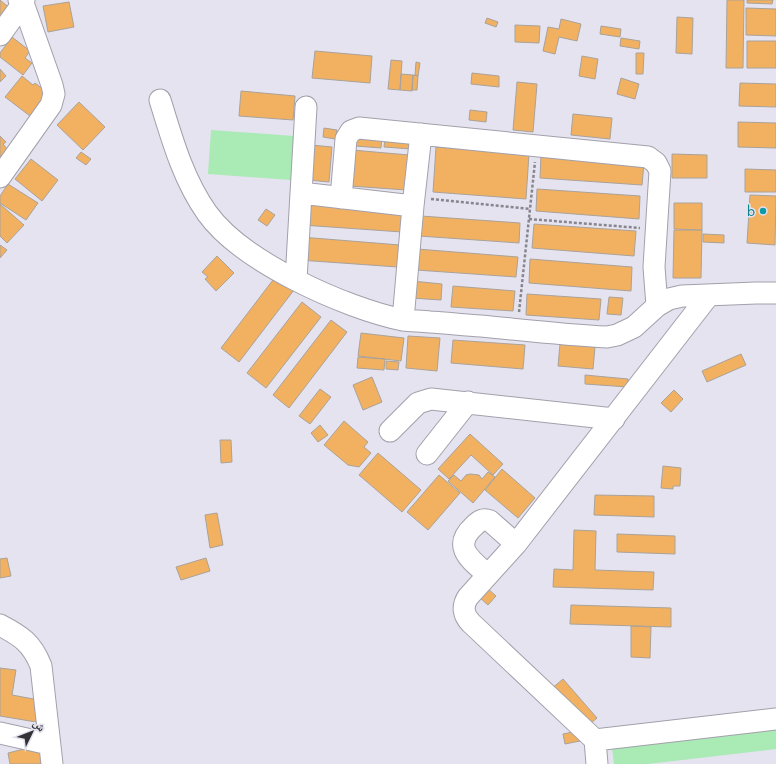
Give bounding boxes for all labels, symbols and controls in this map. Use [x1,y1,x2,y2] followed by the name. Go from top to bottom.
[747,201,755,221] place label: b
[758,206,768,216] marker: b
[12,712,52,752] north arrow
[29,715,49,735] text: ش

